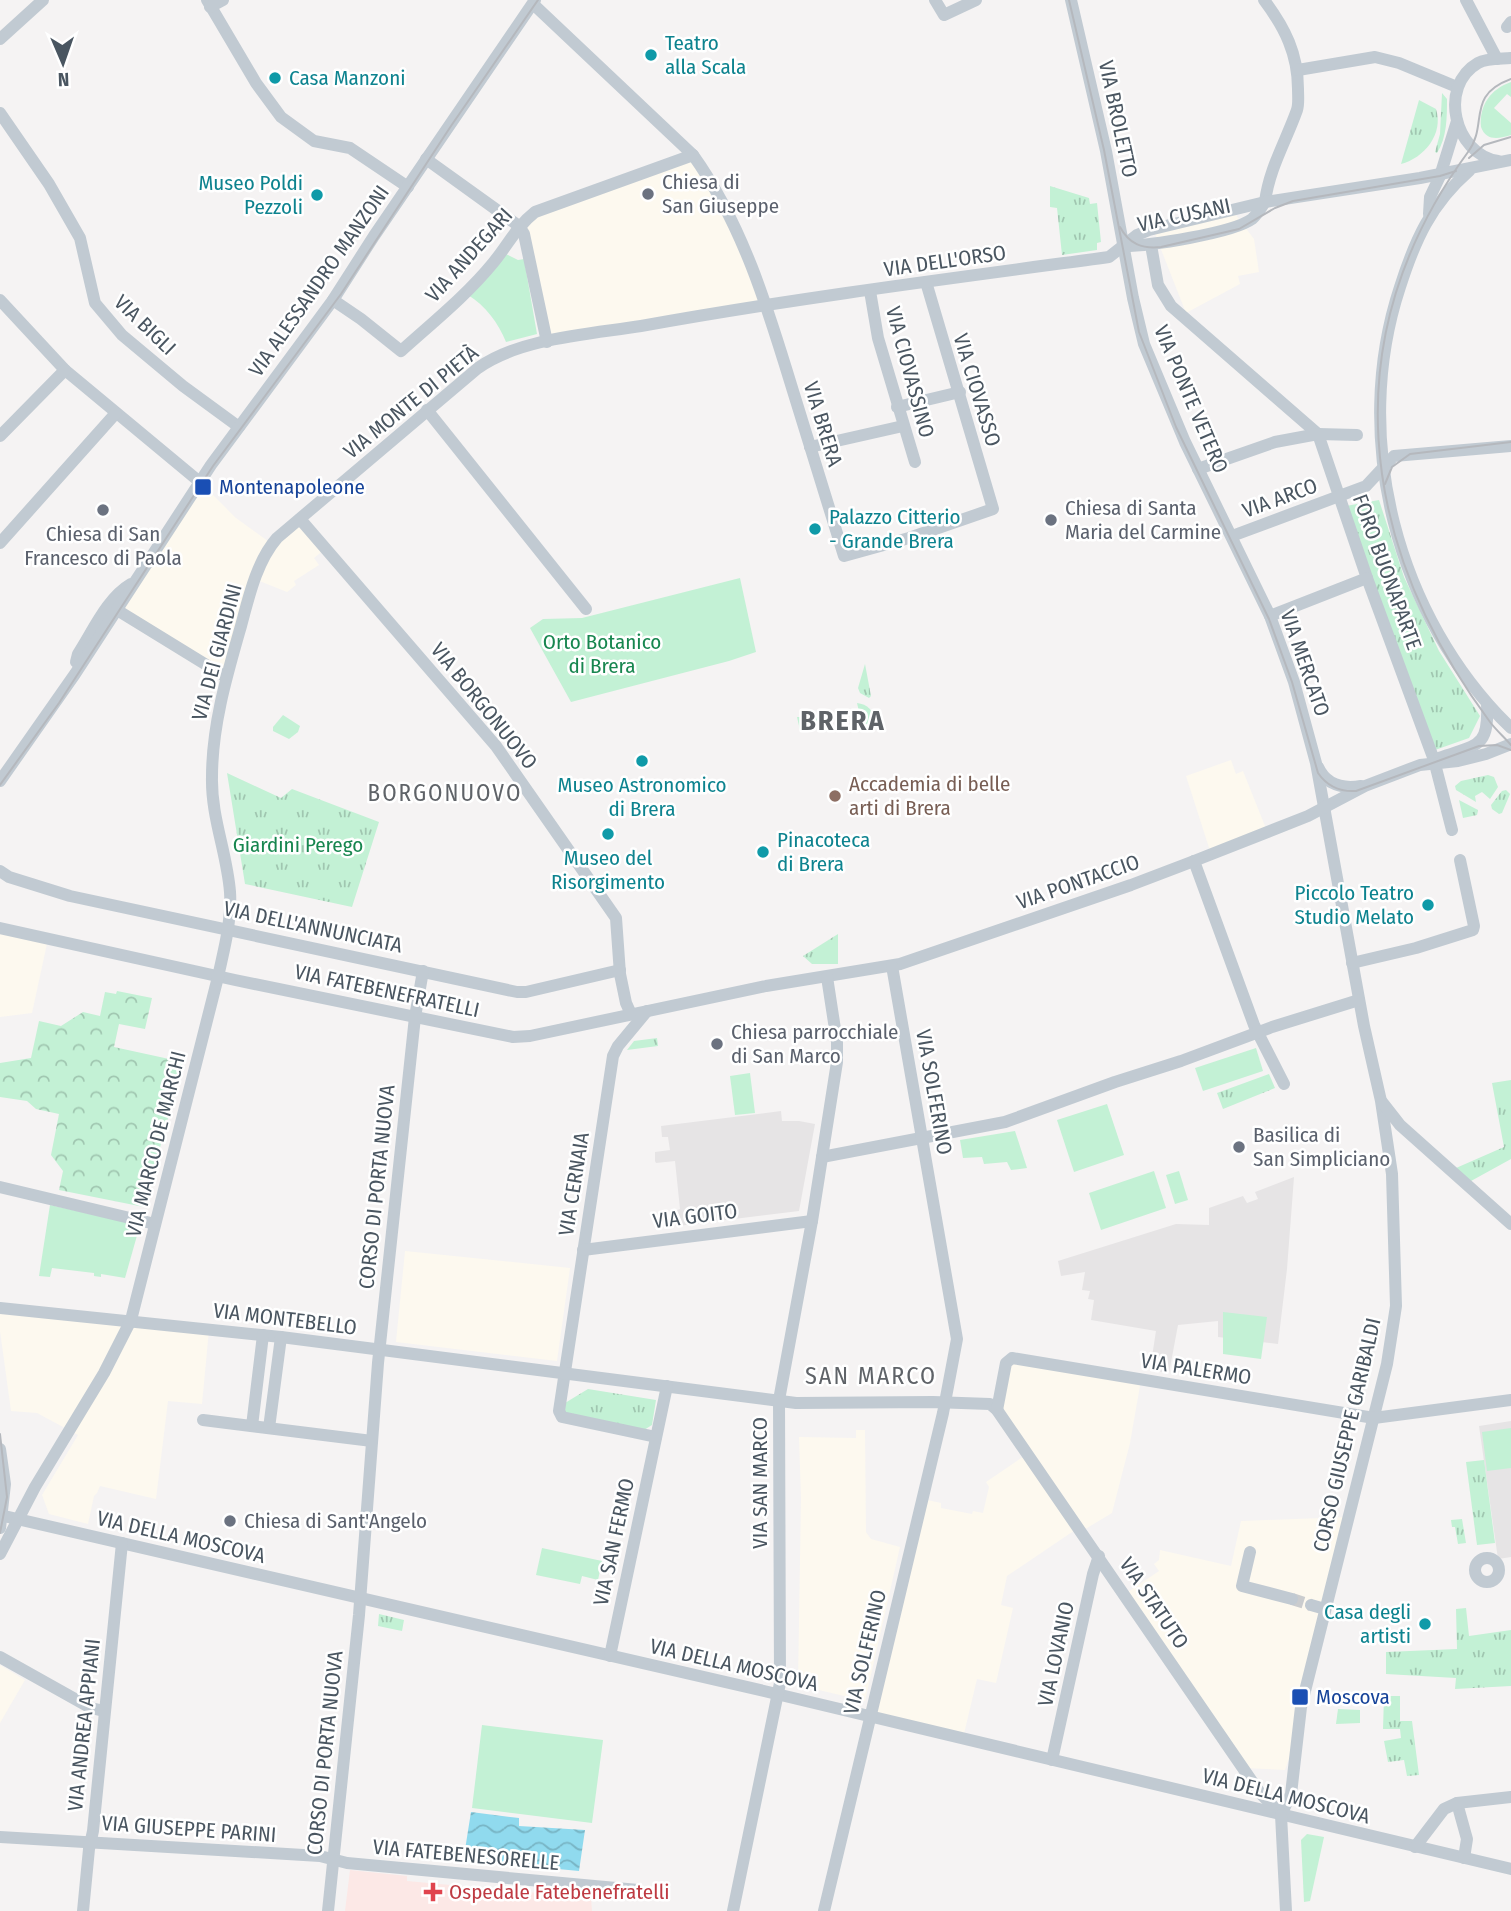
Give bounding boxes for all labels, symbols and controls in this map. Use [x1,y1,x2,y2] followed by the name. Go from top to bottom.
[28,28,98,98] north arrow
[665,30,746,80] place label: Teatro alla Scala
[643,47,659,63] marker: Teatro alla Scala
[1093,58,1143,180] street label: VIA BROLETTO
[289,65,406,91] place label: Casa Manzoni
[57,68,70,91] text: N
[267,70,283,86] marker: Casa Manzoni
[662,169,779,219] place label: Chiesa di San Giuseppe
[198,170,303,220] place label: Museo Poldi Pezzoli
[243,180,395,382] street label: VIA ALESSANDRO MANZONI
[640,186,656,202] marker: Chiesa di San Giuseppe
[309,187,325,203] marker: Museo Poldi Pezzoli
[1135,192,1233,238] street label: VIA CUSANI
[420,203,518,307] street label: VIA ANDEGARI
[882,240,1008,282] street label: VIA DELL'ORSO
[109,289,181,361] street label: VIA BIGLI
[880,303,940,441] street label: VIA CIOVASSINO
[1148,321,1234,477] street label: VIA PONTE VETERO
[948,330,1006,450] street label: VIA CIOVASSO
[338,340,484,464] street label: VIA MONTE DI PIETÀ
[798,378,848,470] street label: VIA BRERA
[1239,472,1321,524] street label: VIA ARCO
[219,474,365,500] place label: Montenapoleone
[193,477,213,497] marker: Montenapoleone
[1347,491,1427,653] street label: FORO BUONAPARTE
[1065,495,1221,545] place label: Chiesa di Santa Maria del Carmine
[95,502,111,518] marker: Chiesa di San Francesco di Paola
[829,504,961,554] place label: Palazzo Citterio - Grande Brera
[1043,512,1059,528] marker: Chiesa di Santa Maria del Carmine
[24,521,182,571] place label: Chiesa di San Francesco di Paola
[807,521,823,537] marker: Palazzo Citterio - Grande Brera
[186,581,248,723] street label: VIA DEI GIARDINI
[1275,606,1335,720] street label: VIA MERCATO
[543,629,661,679] park label: Orto Botanico di Brera
[425,637,543,775] street label: VIA BORGONUOVO
[800,704,886,737] district label: BRERA
[634,753,650,769] marker: Museo Astronomico di Brera
[849,771,1010,821] place label: Accademia di belle arti di Brera
[557,772,727,822] place label: Museo Astronomico di Brera
[368,779,522,807] district label: BORGONUOVO
[827,788,843,804] marker: Accademia di belle arti di Brera
[600,826,616,842] marker: Museo del Risorgimento
[777,827,870,877] place label: Pinacoteca di Brera
[233,832,363,858] park label: Giardini Perego
[755,844,771,860] marker: Pinacoteca di Brera
[551,845,665,895] place label: Museo del Risorgimento
[1013,849,1143,915] street label: VIA PONTACCIO
[1294,880,1414,930] place label: Piccolo Teatro Studio Melato
[221,895,405,959] street label: VIA DELL'ANNUNCIATA
[1420,897,1436,913] marker: Piccolo Teatro Studio Melato
[292,959,482,1023] street label: VIA FATEBENEFRATELLI
[731,1019,898,1069] place label: Chiesa parrocchiale di San Marco
[910,1027,958,1157] street label: VIA SOLFERINO
[709,1036,725,1052] marker: Chiesa parrocchiale di San Marco
[120,1048,192,1240] street label: VIA MARCO DE MARCHI
[353,1084,401,1290] street label: CORSO DI PORTA NUOVA
[1253,1122,1390,1172] place label: Basilica di San Simpliciano
[553,1130,595,1238] street label: VIA CERNAIA
[1231,1139,1247,1155] marker: Basilica di San Simpliciano
[651,1198,739,1234] street label: VIA GOITO
[212,1297,358,1341] street label: VIA MONTEBELLO
[1307,1315,1387,1555] street label: CORSO GIUSEPPE GARIBALDI
[1139,1347,1253,1391] street label: VIA PALERMO
[805,1362,937,1390] district label: SAN MARCO
[747,1417,773,1549] street label: VIA SAN MARCO
[588,1476,640,1608] street label: VIA SAN FERMO
[94,1505,268,1569] street label: VIA DELLA MOSCOVA
[244,1508,427,1534] place label: Chiesa di Sant'Angelo
[222,1513,238,1529] marker: Chiesa di Sant'Angelo
[1114,1552,1194,1654] street label: VIA STATUTO
[838,1587,892,1717] street label: VIA SOLFERINO
[1032,1599,1080,1709] street label: VIA LOVANIO
[1324,1599,1411,1649] place label: Casa degli artisti
[1417,1616,1433,1632] marker: Casa degli artisti
[647,1633,821,1697] street label: VIA DELLA MOSCOVA
[62,1637,106,1813] street label: VIA ANDREA APPIANI
[301,1650,349,1856] street label: CORSO DI PORTA NUOVA
[1316,1684,1390,1710] place label: Moscova
[1290,1687,1310,1707] marker: Moscova
[1199,1763,1373,1829] street label: VIA DELLA MOSCOVA
[101,1810,277,1848] street label: VIA GIUSEPPE PARINI
[372,1834,560,1876] street label: VIA FATEBENESORELLE
[449,1879,670,1905] place label: Ospedale Fatebenefratelli
[423,1882,443,1902] marker: Ospedale Fatebenefratelli

